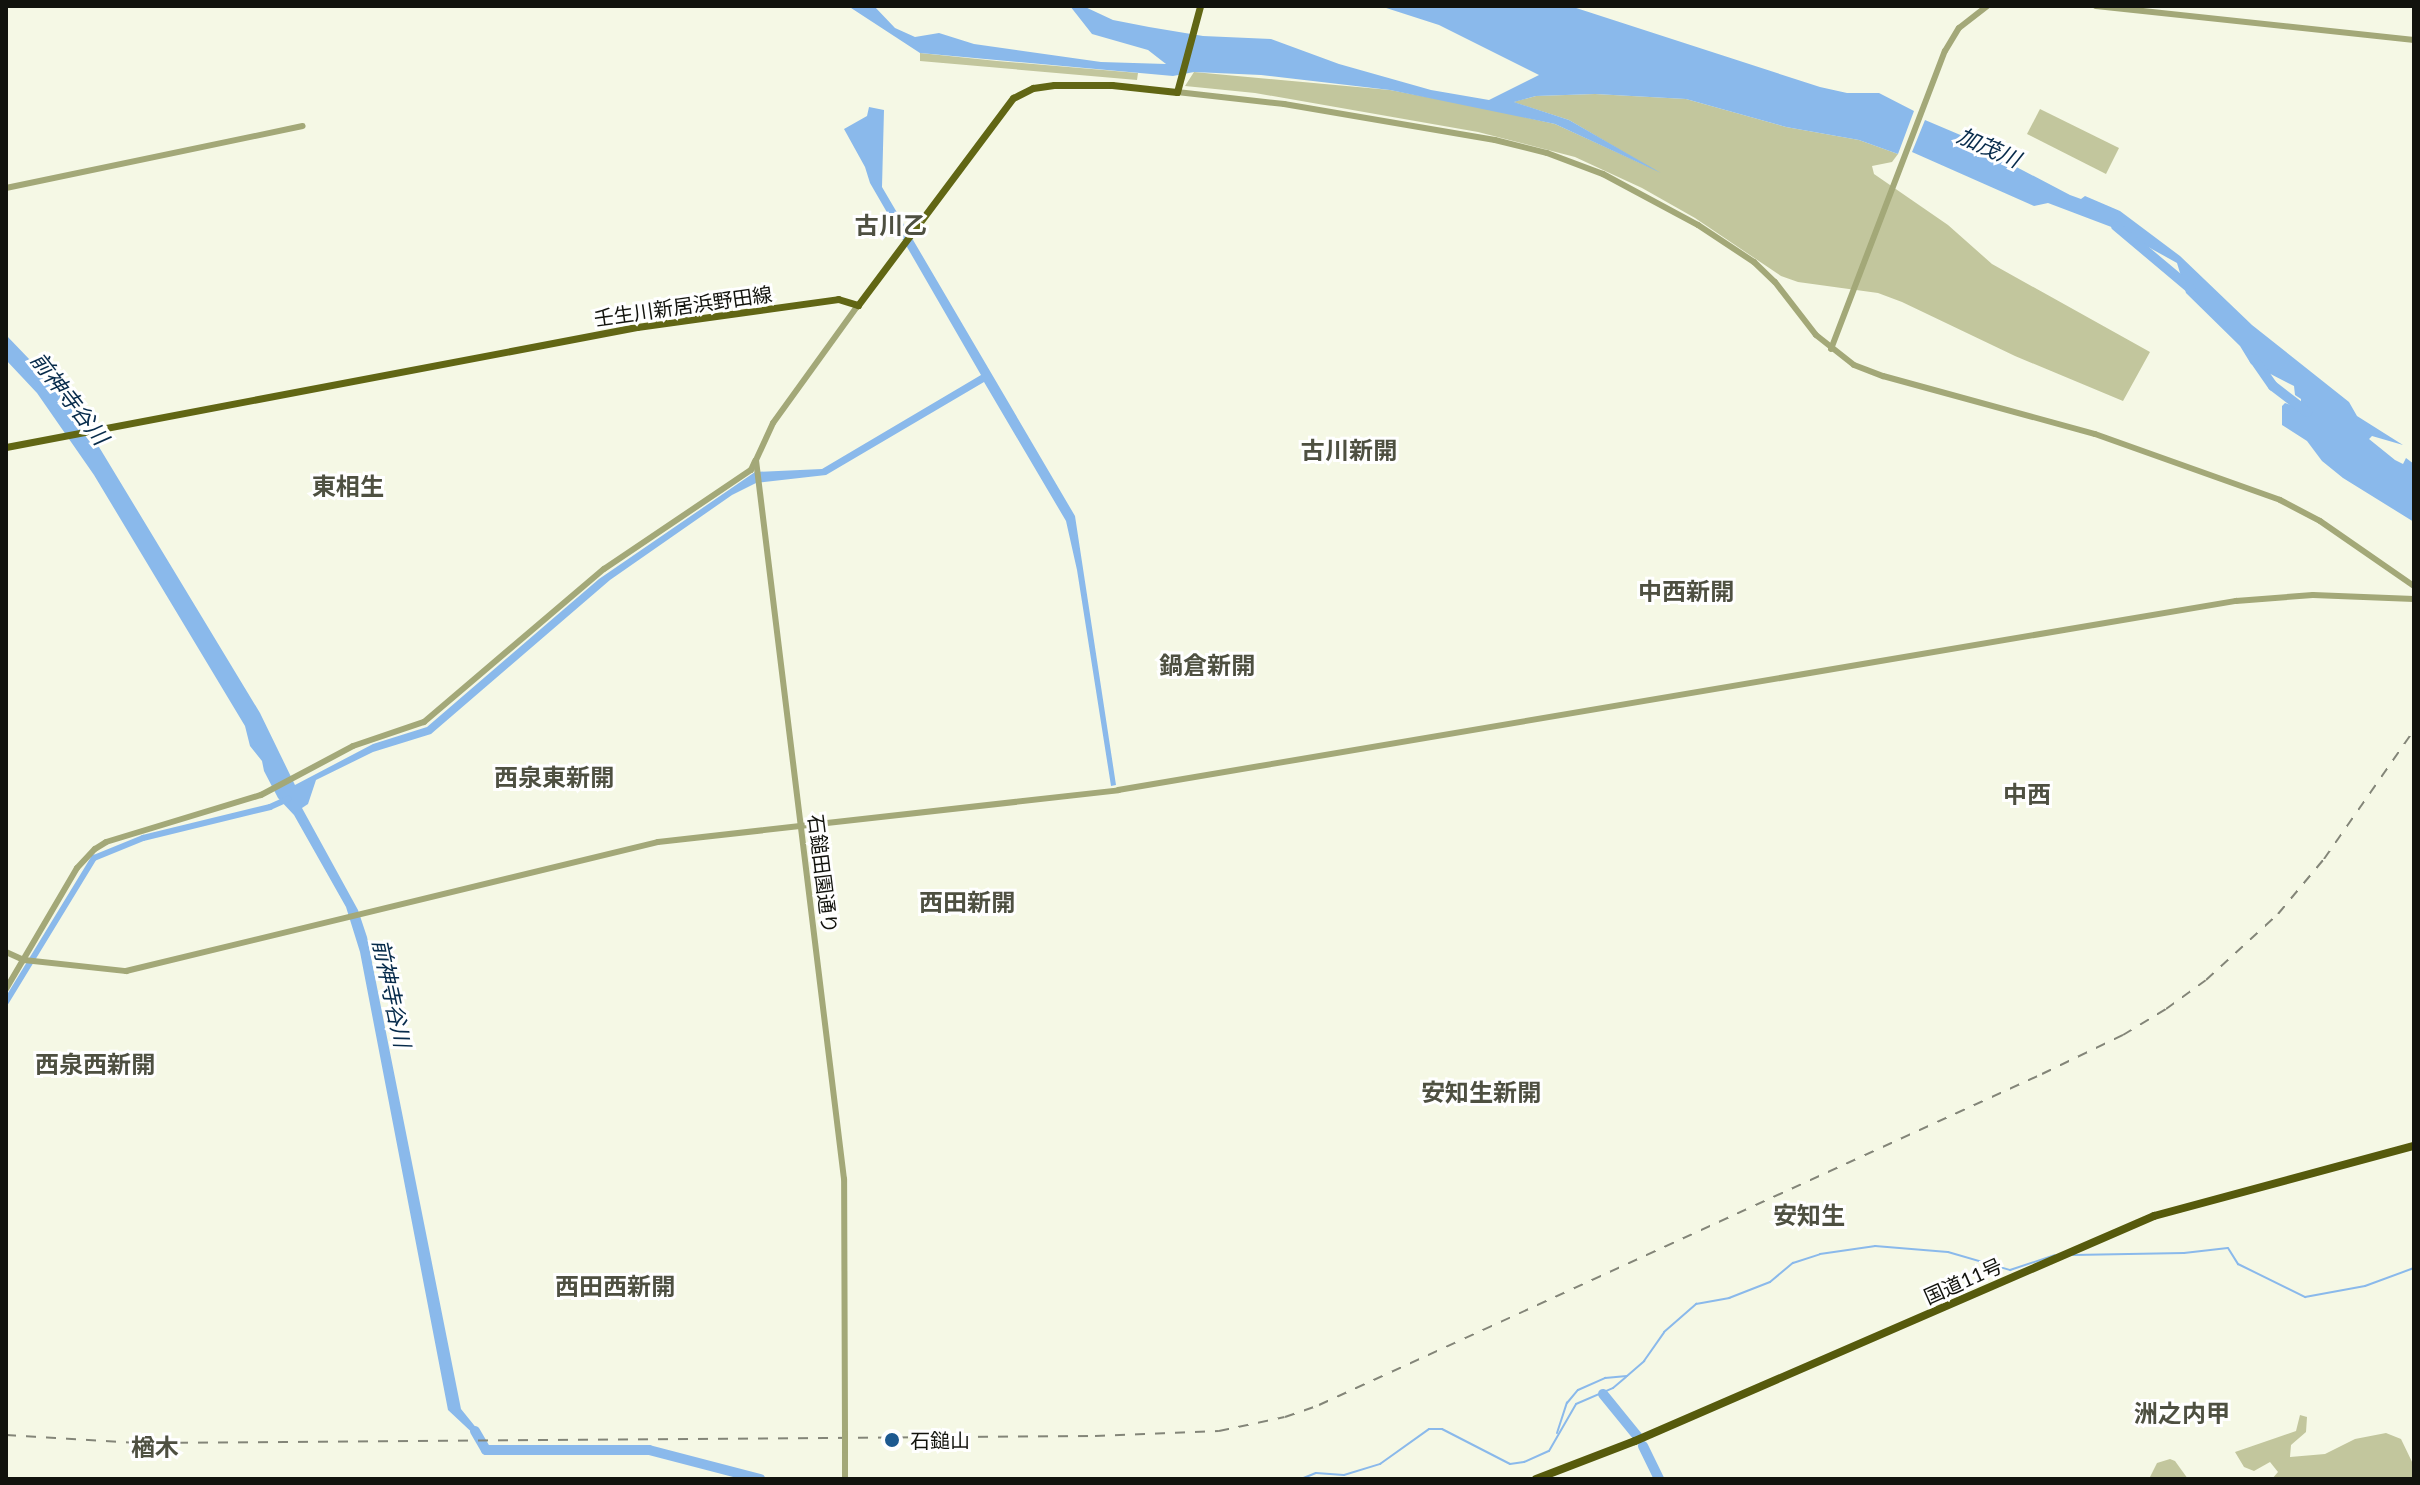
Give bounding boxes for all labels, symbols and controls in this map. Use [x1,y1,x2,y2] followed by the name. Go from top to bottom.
[1953,122,2025,172] water label: 加茂川
[855,211,927,239] district label: 古川乙
[592,282,774,330] street label: 壬生川新居浜野田線
[26,347,114,449] water label: 前神寺谷川
[1301,436,1397,464] district label: 古川新開
[312,472,384,500] district label: 東相生
[1638,577,1734,605] district label: 中西新開
[1159,651,1255,679] district label: 鍋倉新開
[494,763,614,791] district label: 西泉東新開
[2003,780,2051,808] district label: 中西
[804,813,842,935] street label: 石鎚田園通り
[919,888,1015,916] district label: 西田新開
[368,936,416,1050] water label: 前神寺谷川
[35,1050,155,1078] district label: 西泉西新開
[1421,1078,1541,1106] district label: 安知生新開
[1773,1201,1845,1229] district label: 安知生
[1920,1253,2006,1309] street label: 国道11号
[555,1272,675,1300] district label: 西田西新開
[2134,1399,2230,1427] district label: 洲之内甲
[910,1428,970,1452] place label: 石鎚山
[881,1429,903,1451] marker: 石鎚山
[131,1433,179,1461] district label: 楢木

